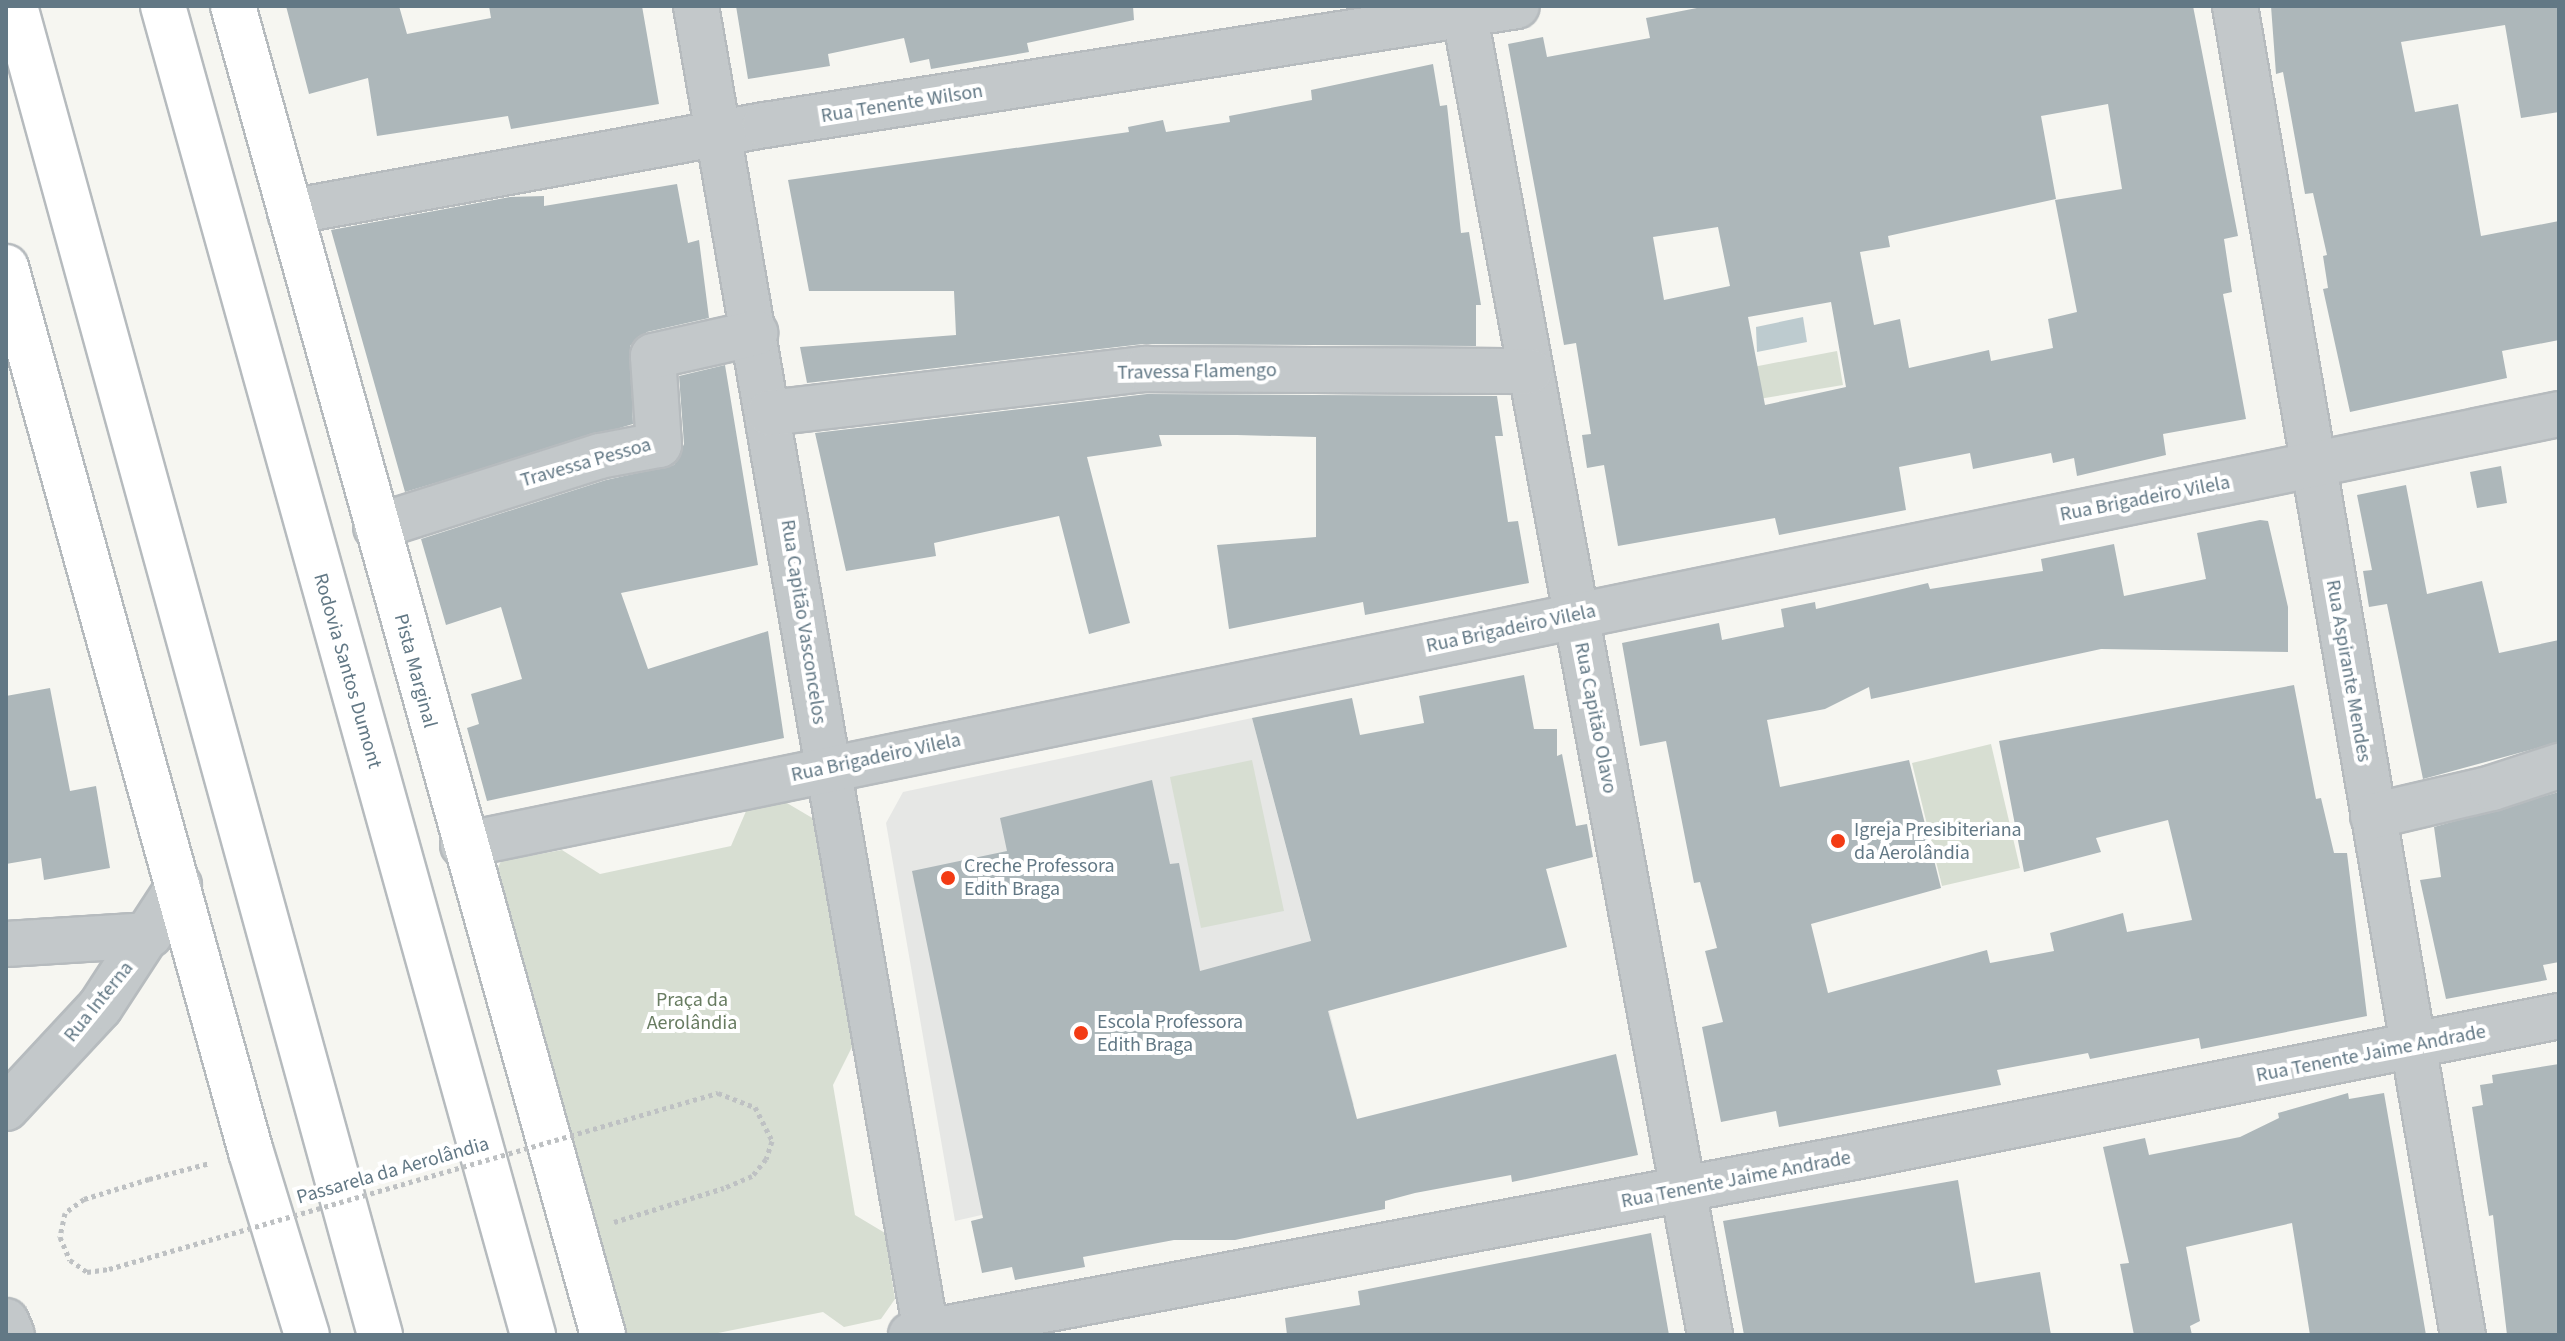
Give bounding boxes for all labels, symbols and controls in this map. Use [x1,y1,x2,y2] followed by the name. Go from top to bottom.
[819,79,985,129] street label: Rua Tenente Wilson
[1117,359,1277,385] street label: Travessa Flamengo
[518,433,654,493] street label: Travessa Pessoa
[2058,471,2232,527] street label: Rua Brigadeiro Vilela
[775,518,831,726] street label: Rua Capitão Vasconcelos
[308,571,386,771] street label: Rodovia Santos Dumont
[2320,578,2376,764] street label: Rua Aspirante Mendes
[1424,599,1598,659] street label: Rua Brigadeiro Vilela
[388,611,442,731] street label: Pista Marginal
[1569,640,1621,796] street label: Rua Capitão Olavo
[789,728,963,788] street label: Rua Brigadeiro Vilela
[1854,818,2022,865] place label: Igreja Presibiteriana da Aerolândia
[1829,832,1847,850] marker: Igreja Presibiteriana da Aerolândia
[964,854,1115,901] place label: Creche Professora Edith Braga
[939,869,957,887] marker: Creche Professora Edith Braga
[59,957,139,1047] street label: Rua Interna
[647,989,737,1036] park label: Praça da Aerolândia
[1097,1010,1243,1057] place label: Escola Professora Edith Braga
[2254,1020,2488,1088] street label: Rua Tenente Jaime Andrade
[1072,1024,1090,1042] marker: Escola Professora Edith Braga
[294,1132,492,1210] street label: Passarela da Aerolândia
[1619,1146,1853,1214] street label: Rua Tenente Jaime Andrade

